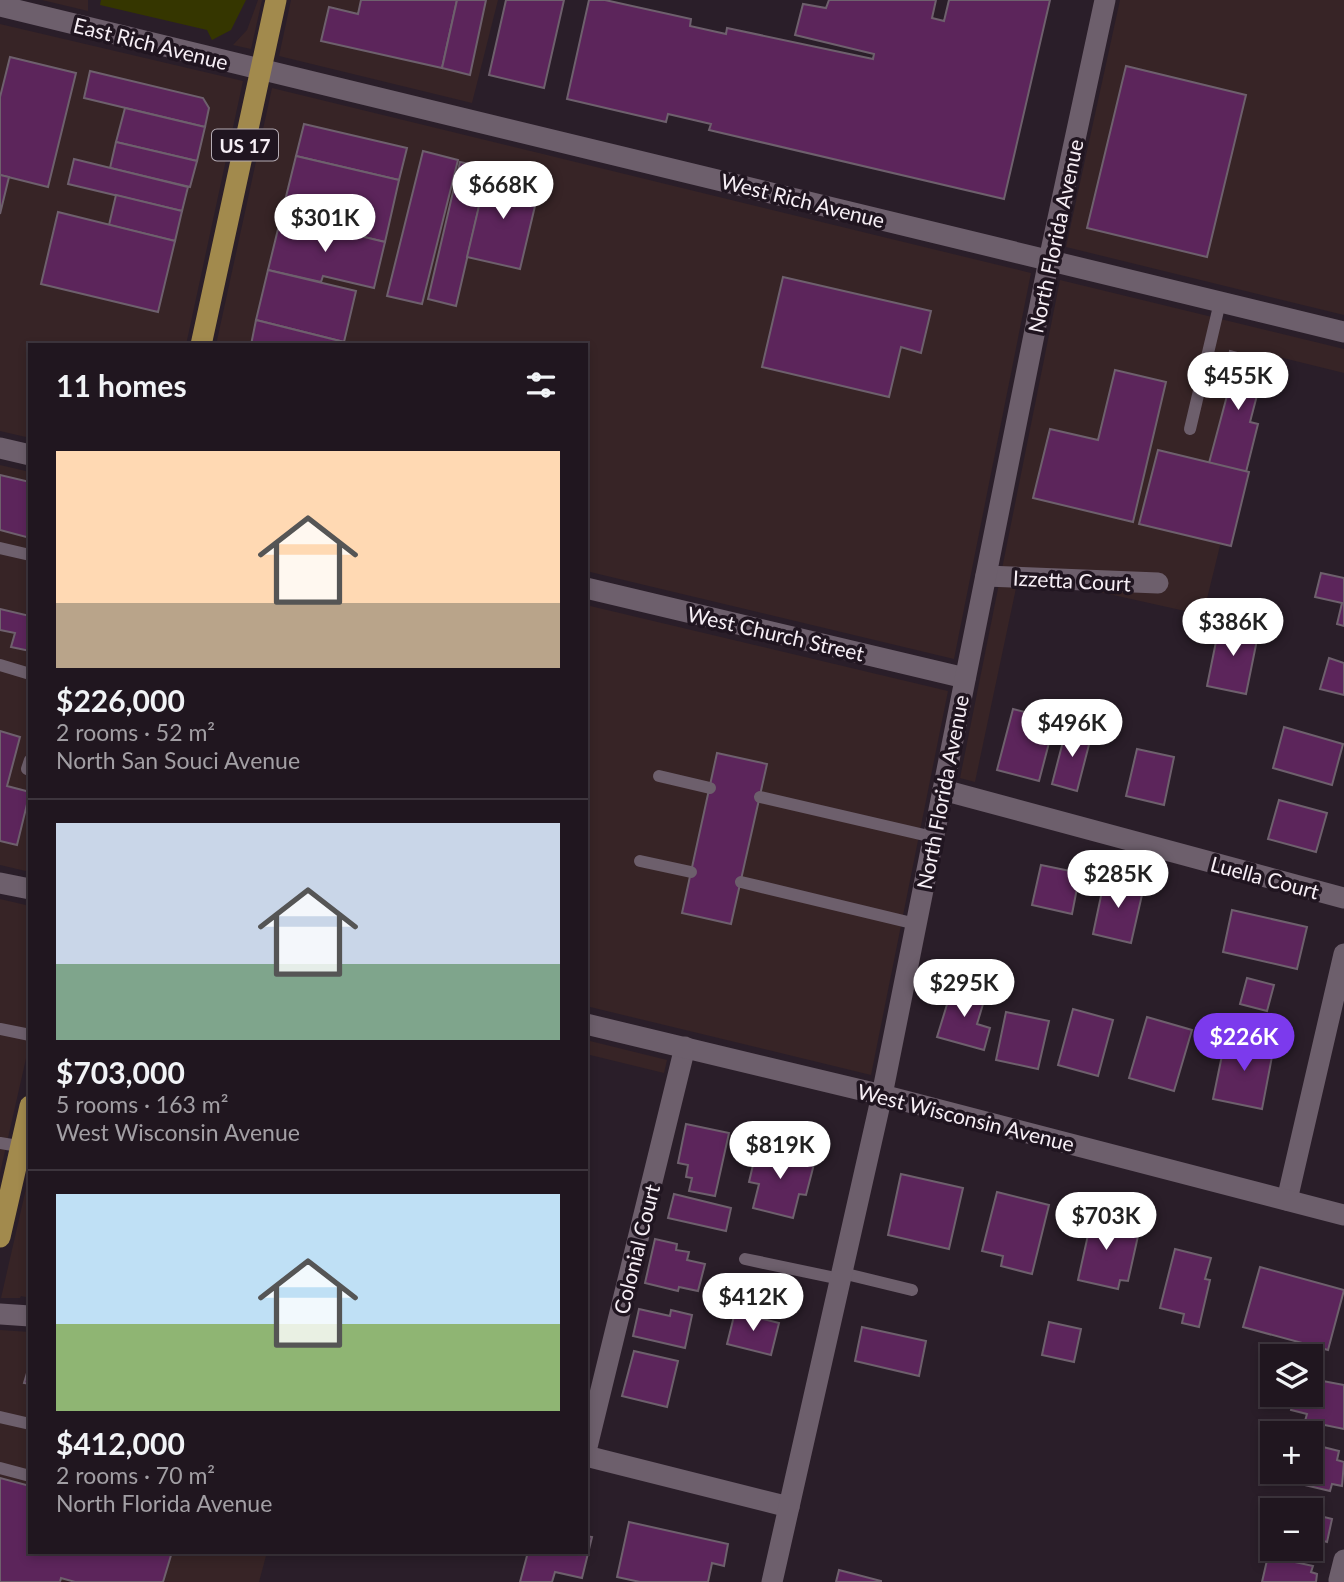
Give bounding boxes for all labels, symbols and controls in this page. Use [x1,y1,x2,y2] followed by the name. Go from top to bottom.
[71,12,231,74] street label: East Rich Avenue
[212,130,278,160] road number: US 17
[1022,137,1088,335] street label: North Florida Avenue
[454,162,552,221] pin: $668K
[719,168,887,232] street label: West Rich Avenue
[468,170,538,198] text: $668K
[276,194,374,254] pin: $301K
[290,203,360,231] text: $301K
[1189,352,1287,412] pin: $455K
[1203,361,1273,389] text: $455K
[522,366,560,404] icon: filters
[56,367,187,403] text: 11 homes
[245,497,371,623] icon: home
[1012,564,1132,596] street label: Izzetta Court
[1184,598,1282,658] pin: $386K
[685,600,867,666] street label: West Church Street
[1198,607,1268,635] text: $386K
[56,682,185,718] text: $226,000
[911,693,973,891] street label: North Florida Avenue
[1023,700,1121,759] pin: $496K
[1037,708,1107,736] text: $496K
[56,718,215,746] text: 2 rooms · 52 m²
[56,746,300,774] text: North San Souci Avenue
[1069,850,1167,910] pin: $285K
[1208,851,1322,904] street label: Luella Court
[1083,859,1153,887] text: $285K
[245,869,371,995] icon: home
[915,960,1013,1019] pin: $295K
[929,968,999,996] text: $295K
[1195,1014,1293,1073] pin: $226K
[1209,1022,1279,1050] text: $226K
[56,1054,185,1090] text: $703,000
[855,1078,1077,1156] street label: West Wisconsin Avenue
[56,1090,228,1118] text: 5 rooms · 163 m²
[56,1118,300,1146] text: West Wisconsin Avenue
[731,1122,829,1181] pin: $819K
[745,1130,815,1158] text: $819K
[608,1181,664,1316] street label: Colonial Court
[1057,1192,1155,1252] pin: $703K
[1071,1201,1141,1229] text: $703K
[245,1240,371,1366] icon: home
[704,1274,802,1333] pin: $412K
[718,1282,788,1310] text: $412K
[1260,1344,1323,1561] map controls
[1260,1344,1323,1407] button: layers
[1260,1421,1323,1484] button: +
[56,1425,185,1461] text: $412,000
[56,1461,215,1489] text: 2 rooms · 70 m²
[56,1489,272,1517] text: North Florida Avenue
[1260,1498,1323,1561] button: −

